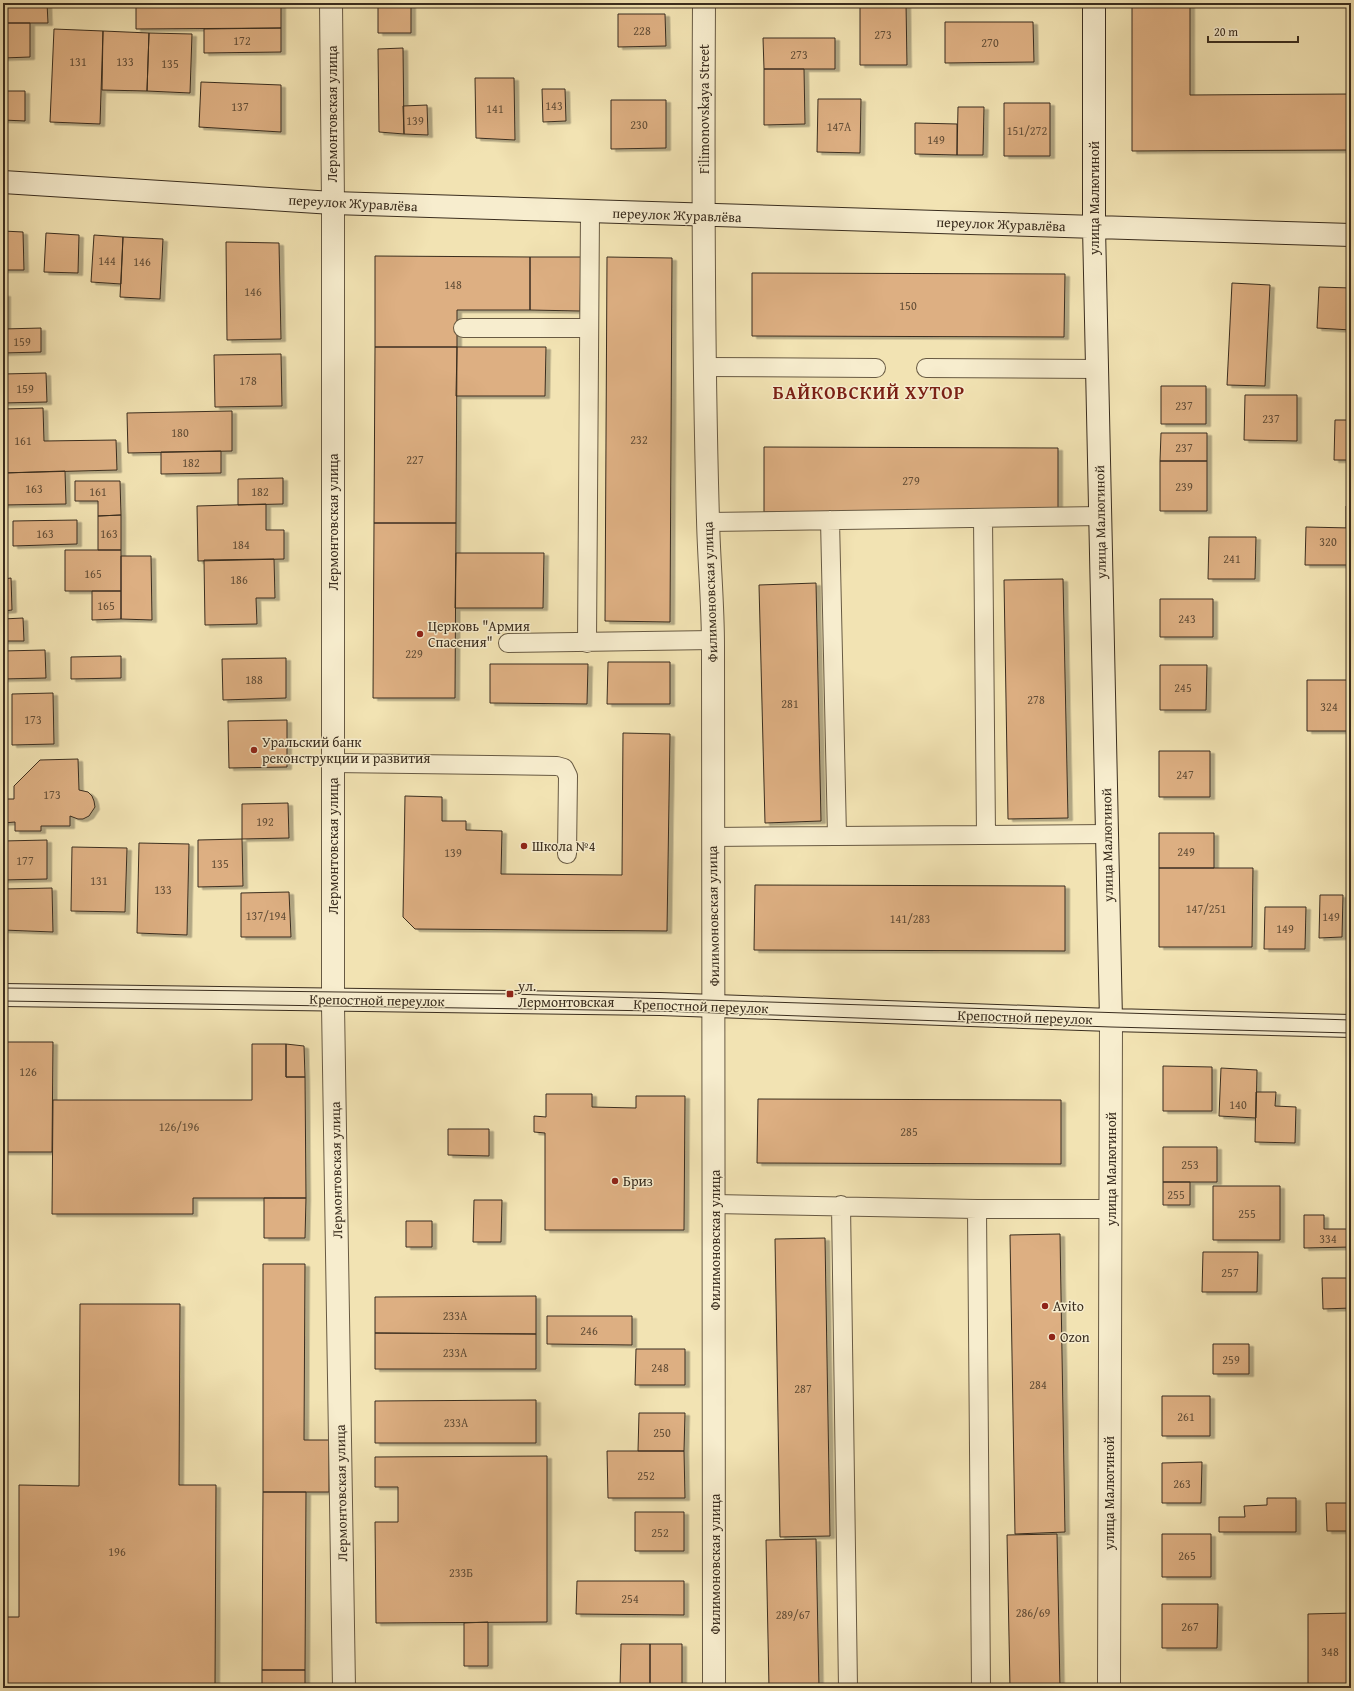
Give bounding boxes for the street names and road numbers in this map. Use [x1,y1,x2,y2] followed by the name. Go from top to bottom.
[694,44,714,174] street label: Filimonovskaya Street
[322,45,342,183] street label: Лермонтовская улица
[1084,141,1104,256] street label: улица Малюгиной
[288,190,418,216] street label: переулок Журавлёва
[612,203,742,227] street label: переулок Журавлёва
[936,212,1066,236] street label: переулок Журавлёва
[323,453,343,591] street label: Лермонтовская улица
[1089,465,1111,580] street label: улица Малюгиной
[698,521,722,663] street label: Филимоновская улица
[323,777,343,915] street label: Лермонтовская улица
[1096,788,1118,903] street label: улица Малюгиной
[702,845,724,987] street label: Филимоновская улица
[309,989,445,1011] street label: Крепостной переулок
[633,994,770,1018] street label: Крепостной переулок
[957,1005,1094,1029] street label: Крепостной переулок
[325,1101,347,1239] street label: Лермонтовская улица
[1101,1112,1121,1227] street label: улица Малюгиной
[705,1169,725,1310] street label: Филимоновская улица
[330,1424,352,1562] street label: Лермонтовская улица
[1099,1436,1119,1551] street label: улица Малюгиной
[705,1493,725,1634] street label: Филимоновская улица

